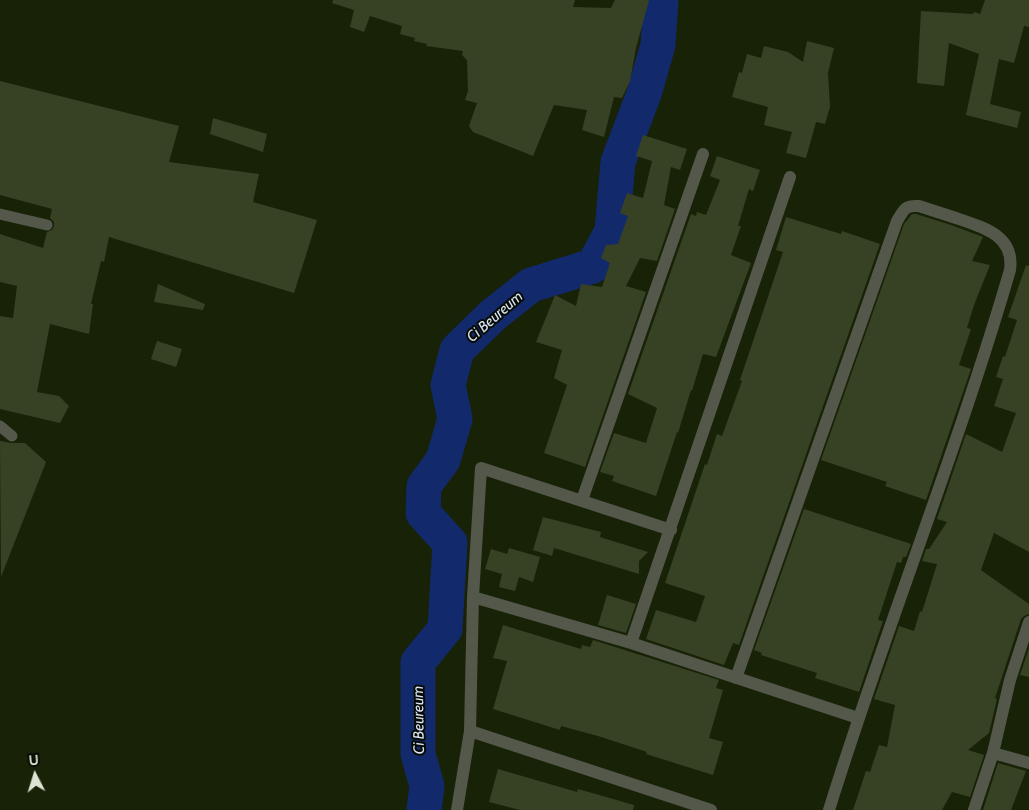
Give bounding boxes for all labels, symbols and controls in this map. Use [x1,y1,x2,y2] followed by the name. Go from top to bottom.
[463,288,527,346] water label: Ci Beureum
[409,686,429,754] water label: Ci Beureum
[10,750,60,800] north arrow
[28,751,39,769] text: U

